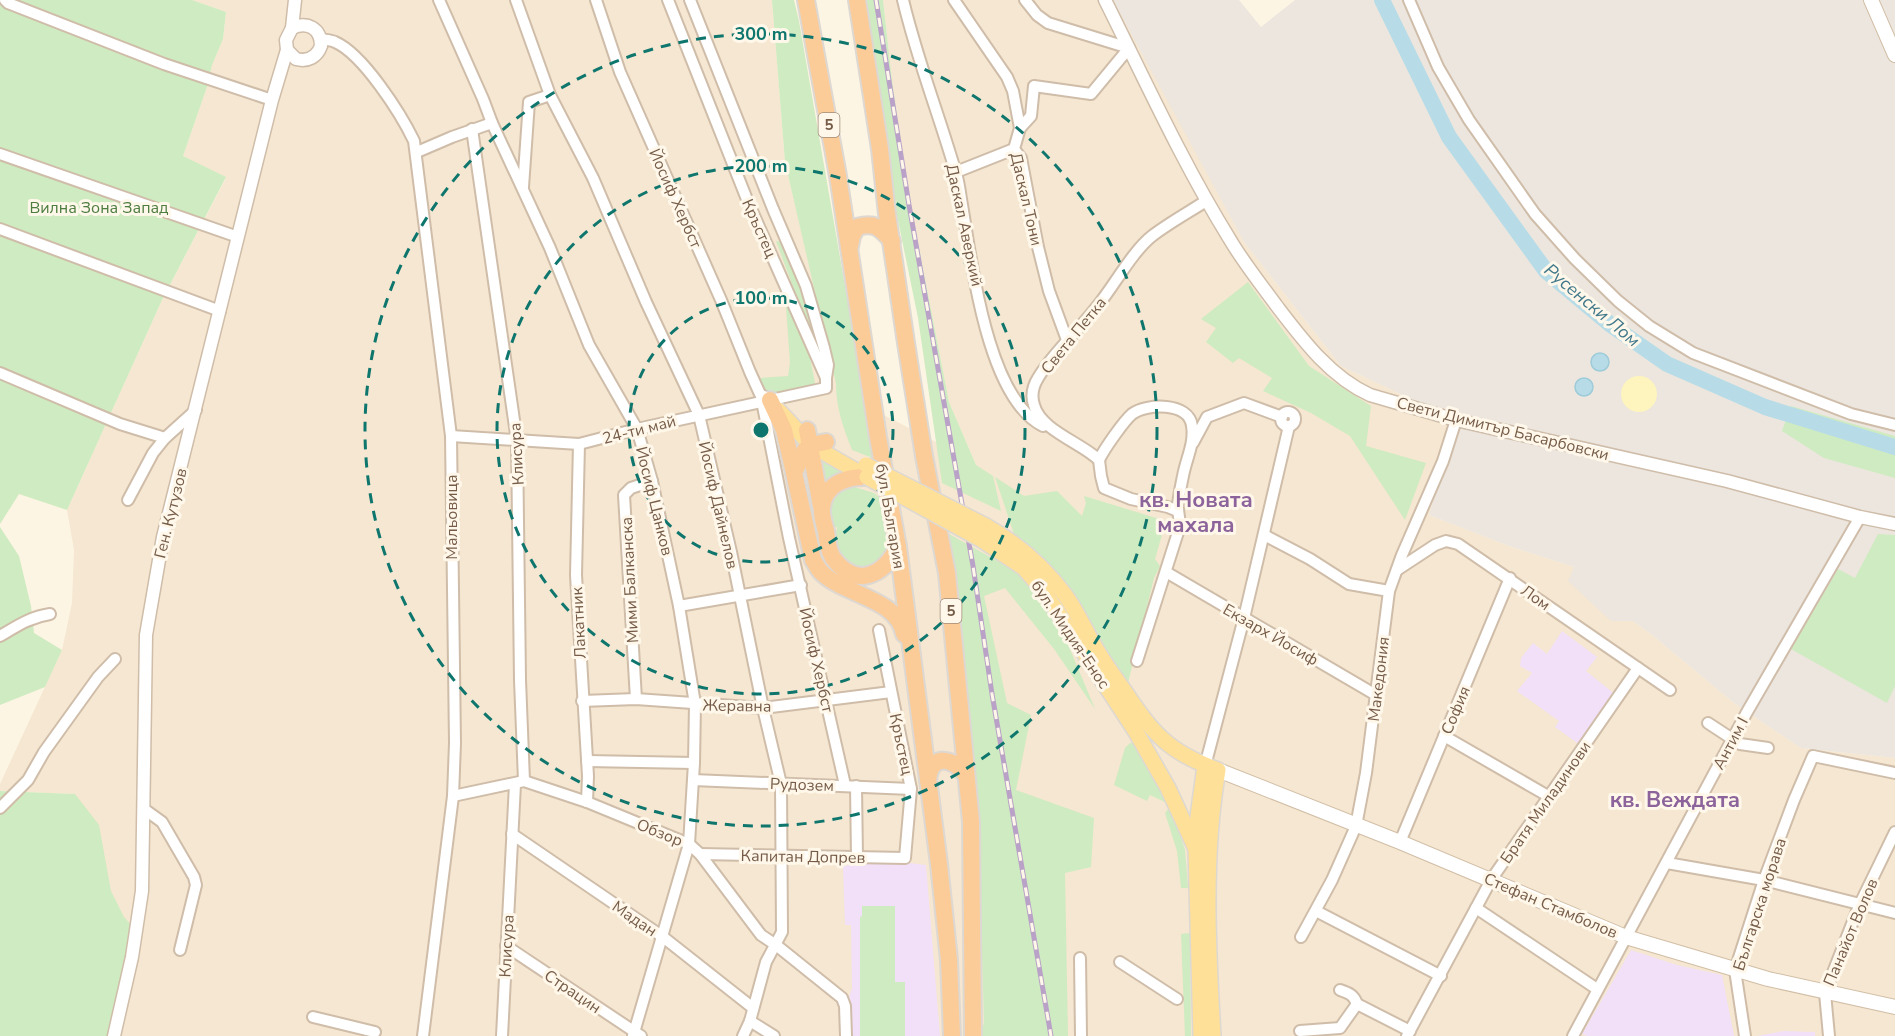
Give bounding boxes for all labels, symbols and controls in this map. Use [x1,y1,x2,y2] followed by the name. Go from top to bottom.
[734,22,788,46] text: 300 m
[818,113,840,137] road number: 5
[643,145,707,252] street label: Йосиф Хербст
[1005,150,1047,248] street label: Даскал Тони
[734,154,788,178] text: 200 m
[940,162,988,288] street label: Даскал Аверкий
[736,195,782,262] street label: Кръстец
[29,197,169,219] park label: Вилна Зона Запад
[1539,258,1645,352] water label: Русенски Лом
[734,286,788,310] text: 100 m
[1036,293,1112,379] street label: Света Петка
[1394,392,1611,466] street label: Свети Димитър Басарбовски
[600,410,678,450] street label: 24-ти май
[751,420,771,440] centre of rings
[504,422,530,486] street label: Клисура
[693,439,743,571] street label: Йосиф Дайнелов
[630,444,678,558] street label: Йосиф Цанков
[870,462,910,570] street label: бул. България
[149,466,193,561] street label: Ген. Кутузов
[441,474,463,560] street label: Мальовица
[1139,485,1253,540] district label: кв. Новата махала
[616,516,644,644] street label: Мими Балканска
[1026,576,1115,693] street label: бул. Мидия-Енос
[1516,580,1555,616] street label: Лом
[566,586,592,659] street label: Лакатник
[940,599,962,623] road number: 5
[1219,599,1322,671] street label: Екзарх Йосиф
[793,606,839,716] street label: Йосиф Хербст
[1363,635,1395,723] street label: Македония
[1436,683,1476,738] street label: София
[702,694,772,718] street label: Жеравна
[884,711,918,777] street label: Кръстец
[1708,713,1754,773] street label: Антим I
[1495,737,1596,868] street label: Братя Миладинови
[770,773,834,797] street label: Рудозем
[1610,785,1740,815] district label: кв. Веждата
[633,814,686,852] street label: Обзор
[1728,835,1792,974] street label: Българска морава
[741,845,866,869] street label: Капитан Допрев
[1480,868,1621,944] street label: Стефан Стамболов
[1818,875,1884,990] street label: Панайот Волов
[608,896,661,942] street label: Мадан
[494,914,520,978] street label: Клисура
[540,965,605,1019] street label: Страцин

